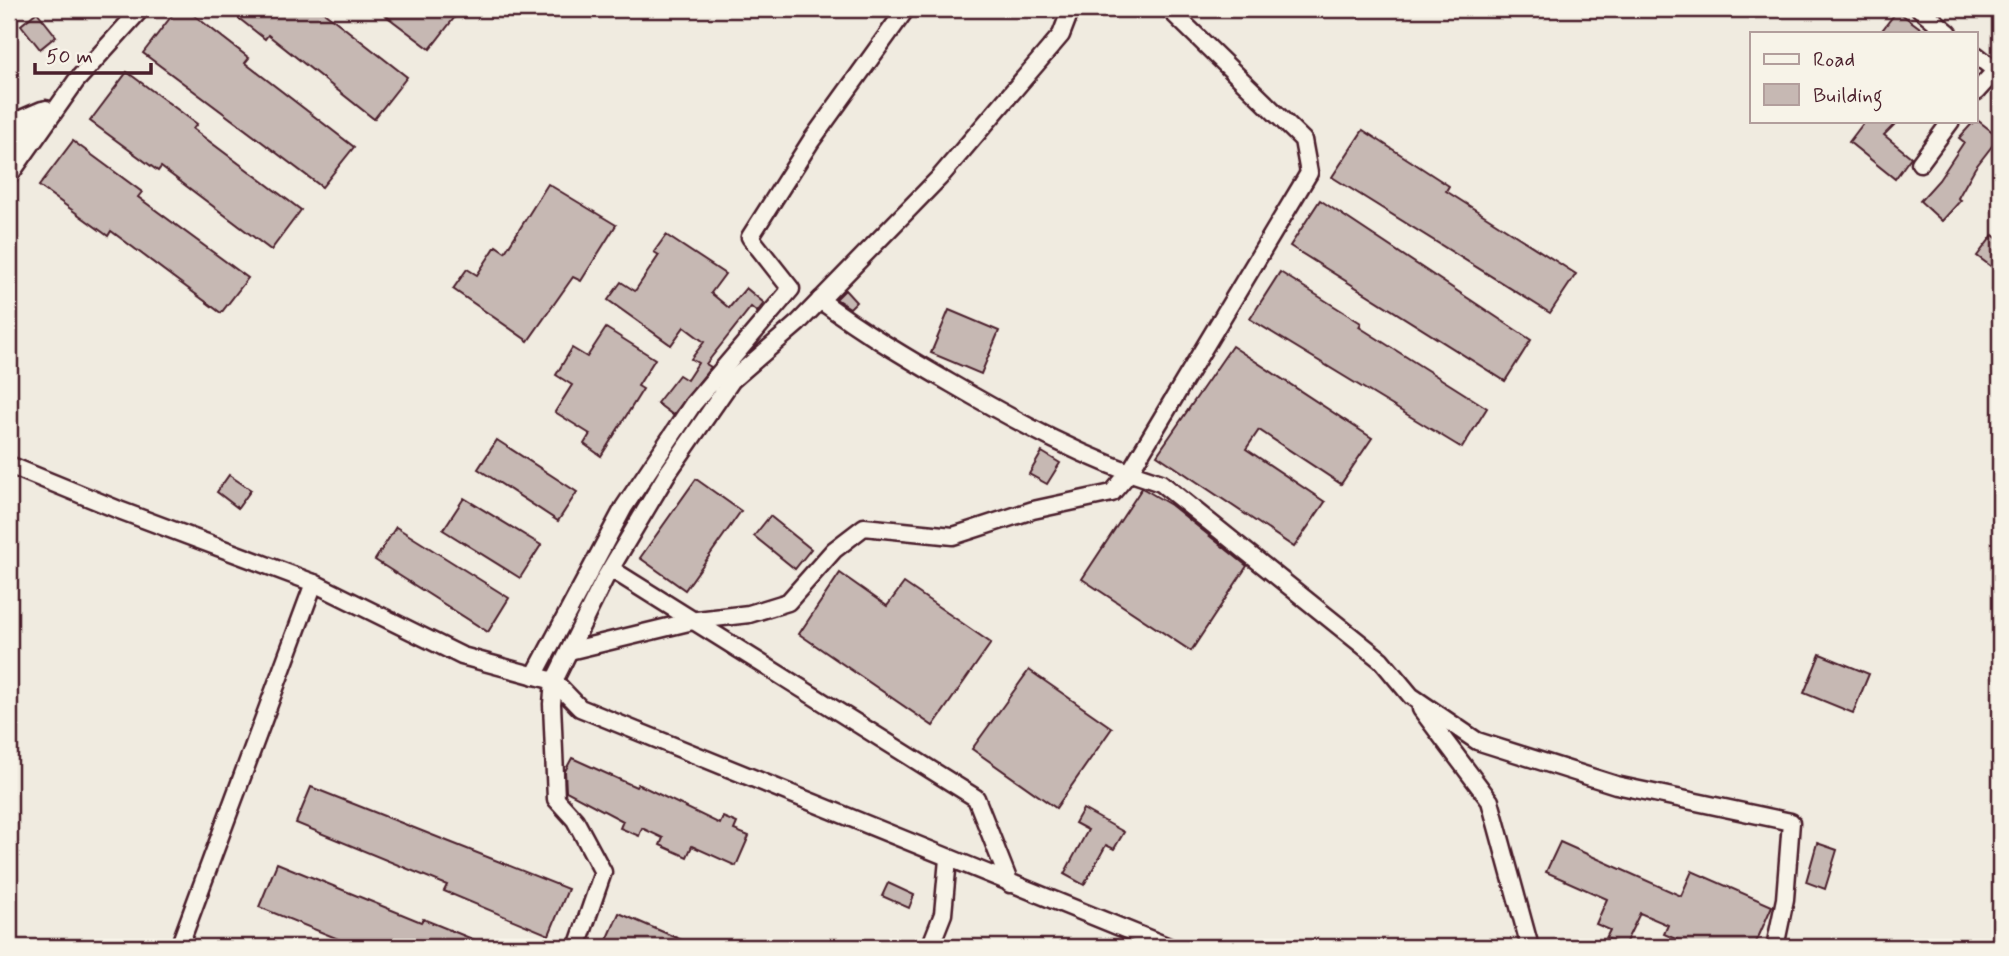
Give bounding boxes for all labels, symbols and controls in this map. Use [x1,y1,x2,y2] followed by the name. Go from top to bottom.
[35,32,150,76] scale bar
[1750,32,1978,122] legend
[46,43,93,71] text: 50 m
[1813,46,1855,74] text: Road
[1813,82,1883,112] text: Building

